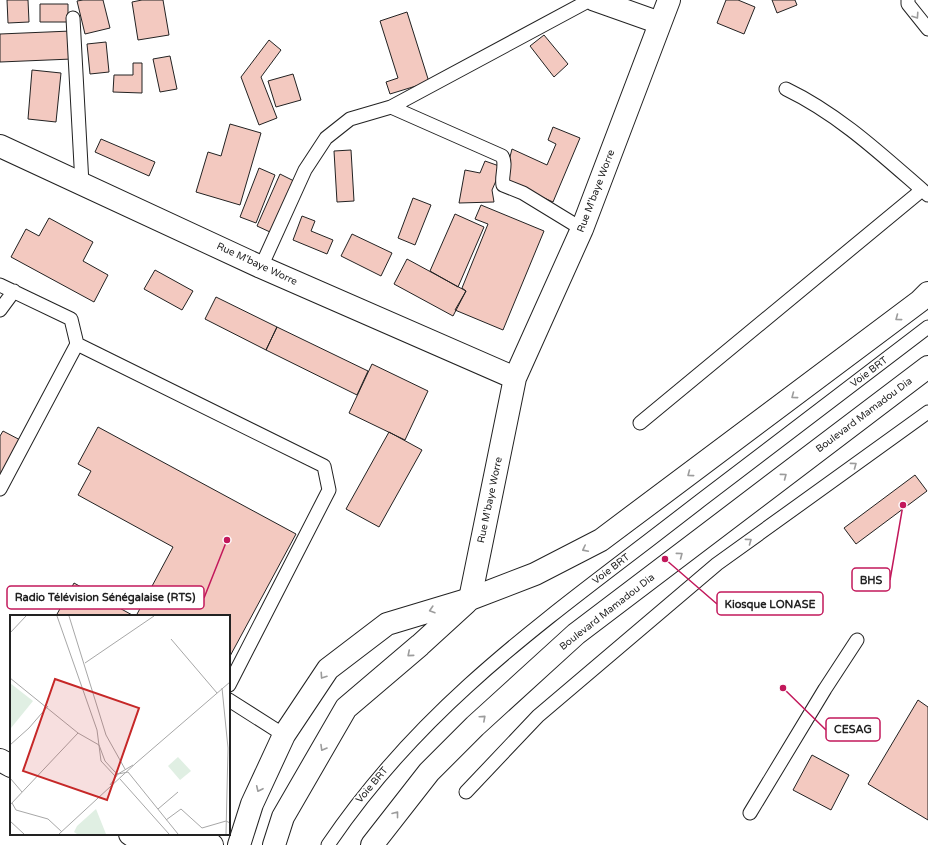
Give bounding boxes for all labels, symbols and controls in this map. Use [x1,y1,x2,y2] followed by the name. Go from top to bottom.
[911,11,918,18] one-way arrow
[575,148,617,234] street label: Rue M'baye Worre
[215,240,300,288] street label: Rue M'baye Worre
[896,313,903,320] one-way arrow
[848,354,890,390] street label: Voie BRT
[814,375,914,455] street label: Boulevard Mamadou Dia
[792,391,799,398] one-way arrow
[475,456,505,544] street label: Rue M'baye Worre
[850,463,857,470] one-way arrow
[688,469,695,476] one-way arrow
[779,474,786,481] one-way arrow
[745,538,752,546] one-way arrow
[581,544,589,552] one-way arrow
[590,551,632,587] street label: Voie BRT
[676,553,683,560] one-way arrow
[852,568,890,591] callout: BHS
[557,571,657,653] street label: Boulevard Mamadou Dia
[860,574,883,587] text: BHS
[7,586,204,609] callout: Radio Télévision Sénégalaise (RTS)
[15,591,196,605] text: Radio Télévision Sénégalaise (RTS)
[717,592,823,615] callout: Kiosque LONASE
[725,598,815,612] text: Kiosque LONASE
[429,605,436,614] one-way arrow
[10,615,230,835] inset map
[407,649,414,656] one-way arrow
[321,672,328,679] one-way arrow
[479,716,486,723] one-way arrow
[826,718,880,741] callout: CESAG
[834,723,872,736] text: CESAG
[320,744,327,751] one-way arrow
[353,765,391,805] street label: Voie BRT
[256,785,264,792] one-way arrow
[392,812,399,819] one-way arrow

